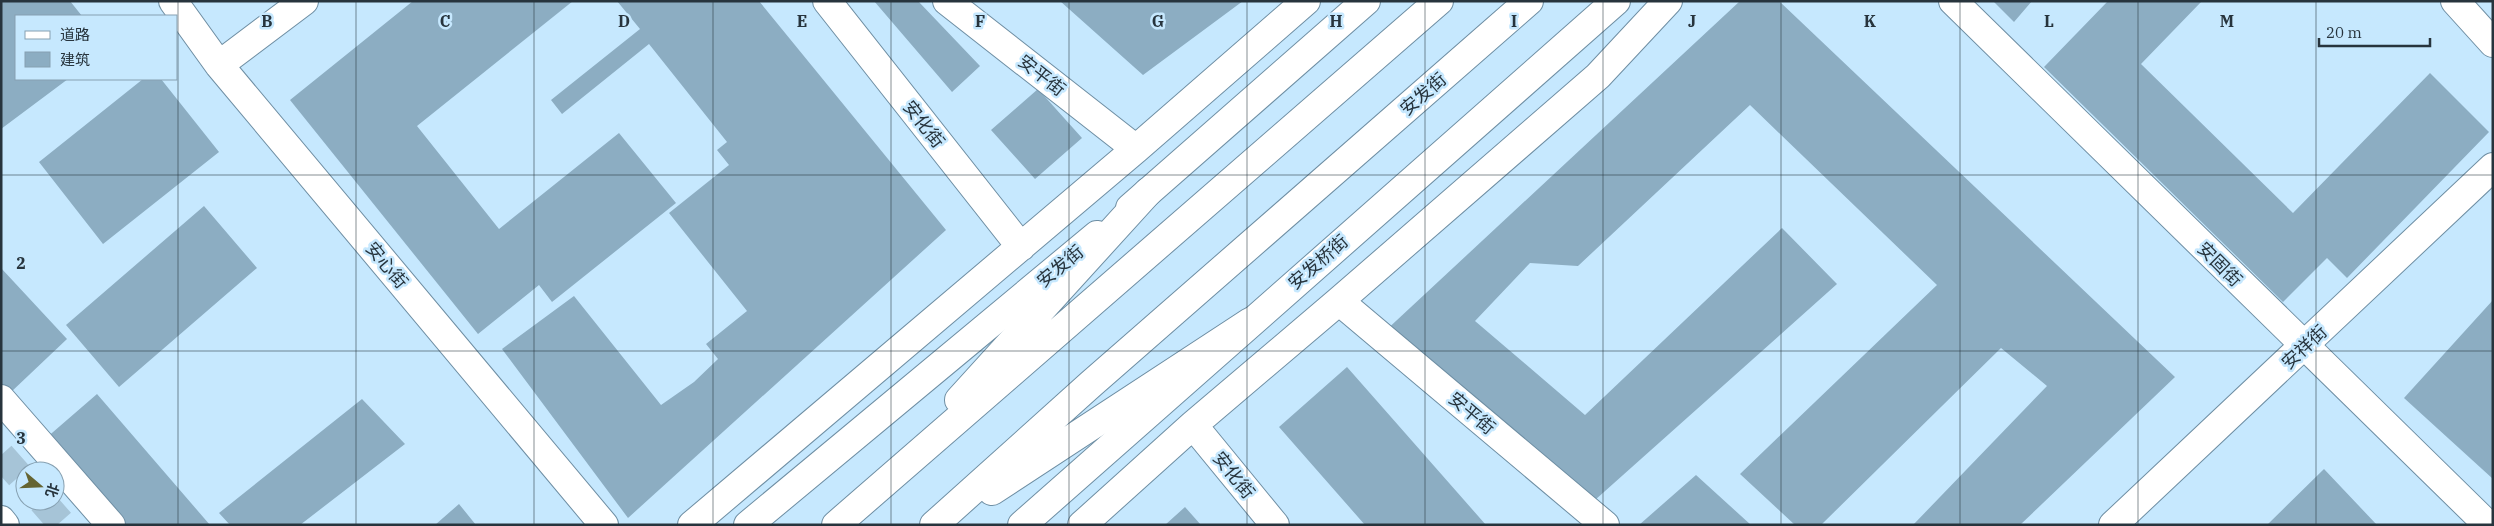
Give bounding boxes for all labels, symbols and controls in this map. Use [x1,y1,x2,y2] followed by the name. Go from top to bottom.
[261,11,273,31] text: B
[440,11,450,31] text: C
[618,11,630,31] text: D
[797,11,807,31] text: E
[975,11,985,31] text: F
[1152,11,1164,31] text: G
[1330,11,1343,31] text: H
[1511,11,1517,31] text: I
[1688,11,1696,31] text: J
[1864,11,1877,31] text: K
[2044,11,2054,31] text: L
[2220,11,2234,31] text: M
[15,15,178,80] legend
[2319,15,2430,47] scale bar
[2326,23,2362,42] text: 20 m
[60,25,90,44] text: 道路
[1014,49,1070,101] street label: 安平街
[60,50,90,69] text: 建筑
[1395,68,1451,120] street label: 安发街
[898,96,950,152] street label: 安化街
[1283,230,1353,294] street label: 安发桥街
[361,237,413,293] street label: 安心街
[2193,237,2247,291] street label: 安固街
[1032,240,1088,292] street label: 安发街
[16,253,26,273] text: 2
[2276,320,2332,374] street label: 安祥街
[1444,387,1500,439] street label: 安平街
[16,428,26,448] text: 3
[1208,447,1260,503] street label: 安化街
[15,461,65,511] north arrow
[42,481,63,500] text: 北

